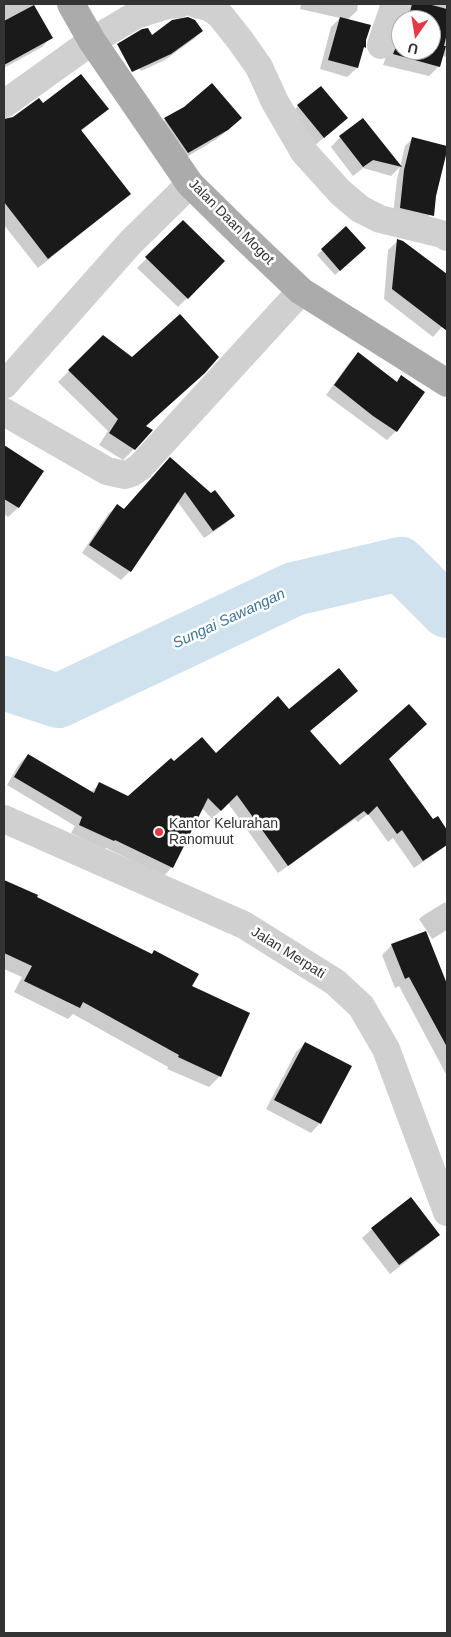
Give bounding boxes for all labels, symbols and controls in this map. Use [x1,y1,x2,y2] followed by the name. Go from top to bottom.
[391,10,441,60] north arrow
[406,40,420,58] text: U
[185,176,277,268] street label: Jalan Daan Mogot
[170,585,288,653] water label: Sungai Sawangan
[169,816,278,849] place label: Kantor Kelurahan Ranomuut
[153,826,165,838] marker: Kantor Kelurahan Ranomuut
[248,924,328,982] street label: Jalan Merpati

